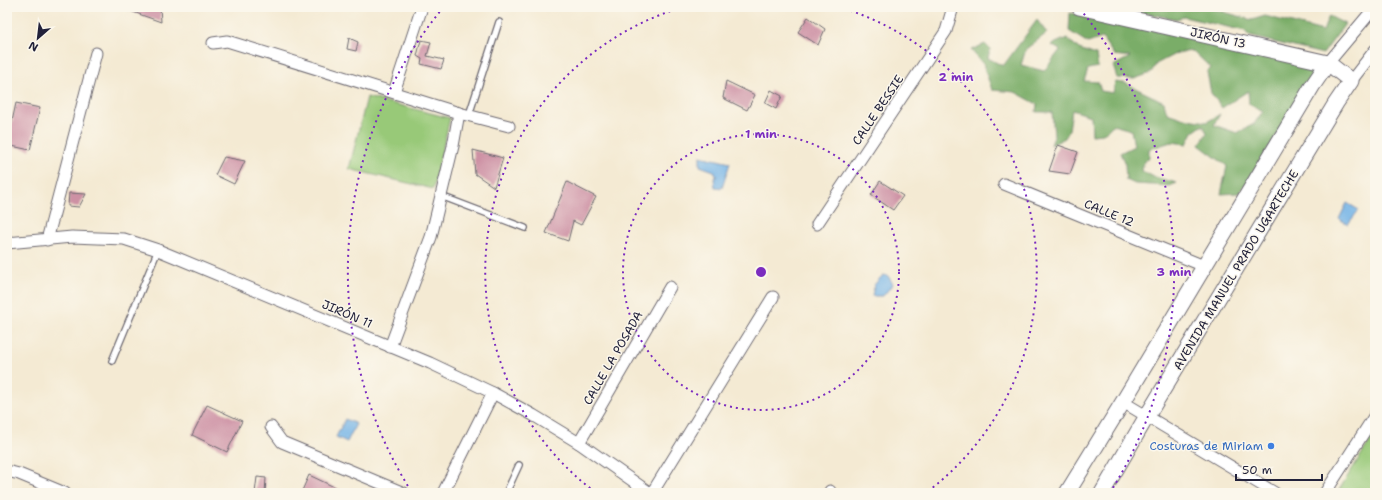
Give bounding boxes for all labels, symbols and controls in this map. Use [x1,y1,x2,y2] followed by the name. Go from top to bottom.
[18,18,58,58] north arrow
[1189,24,1247,52] street label: JIRÓN 13
[26,38,41,55] text: N
[939,69,974,85] text: 2 min
[849,72,907,148] street label: CALLE BESSIE
[745,126,777,142] text: 1 min
[1170,167,1302,373] street label: AVENIDA MANUEL PRADO UGARTECHE
[1082,196,1136,230] street label: CALLE 12
[1157,264,1192,280] text: 3 min
[754,265,768,279] centre of rings
[319,296,375,332] street label: JIRÓN 11
[580,308,647,408] street label: CALLE LA POSADA
[1150,438,1263,454] place label: Costuras de Miriam
[1266,441,1276,451] marker: Costuras de Miriam
[1236,456,1322,482] scale bar
[1242,462,1272,478] text: 50 m

